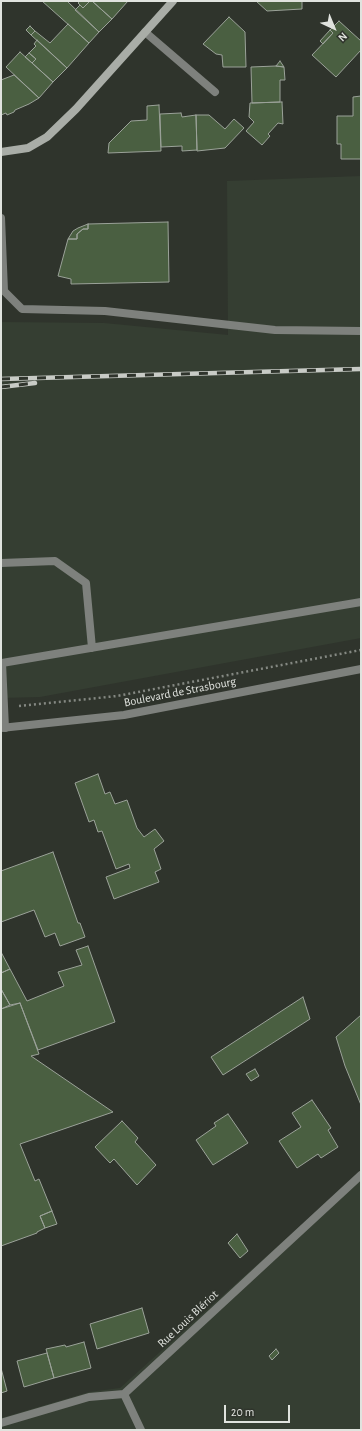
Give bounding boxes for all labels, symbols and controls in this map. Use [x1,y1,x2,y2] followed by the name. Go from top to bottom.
[314,8,354,48] north arrow
[336,30,349,44] text: N
[123,674,237,710] street label: Boulevard de Strasbourg
[155,1287,221,1351] street label: Rue Louis Blériot
[226,1397,292,1423] scale bar
[231,1406,254,1418] text: 20 m

